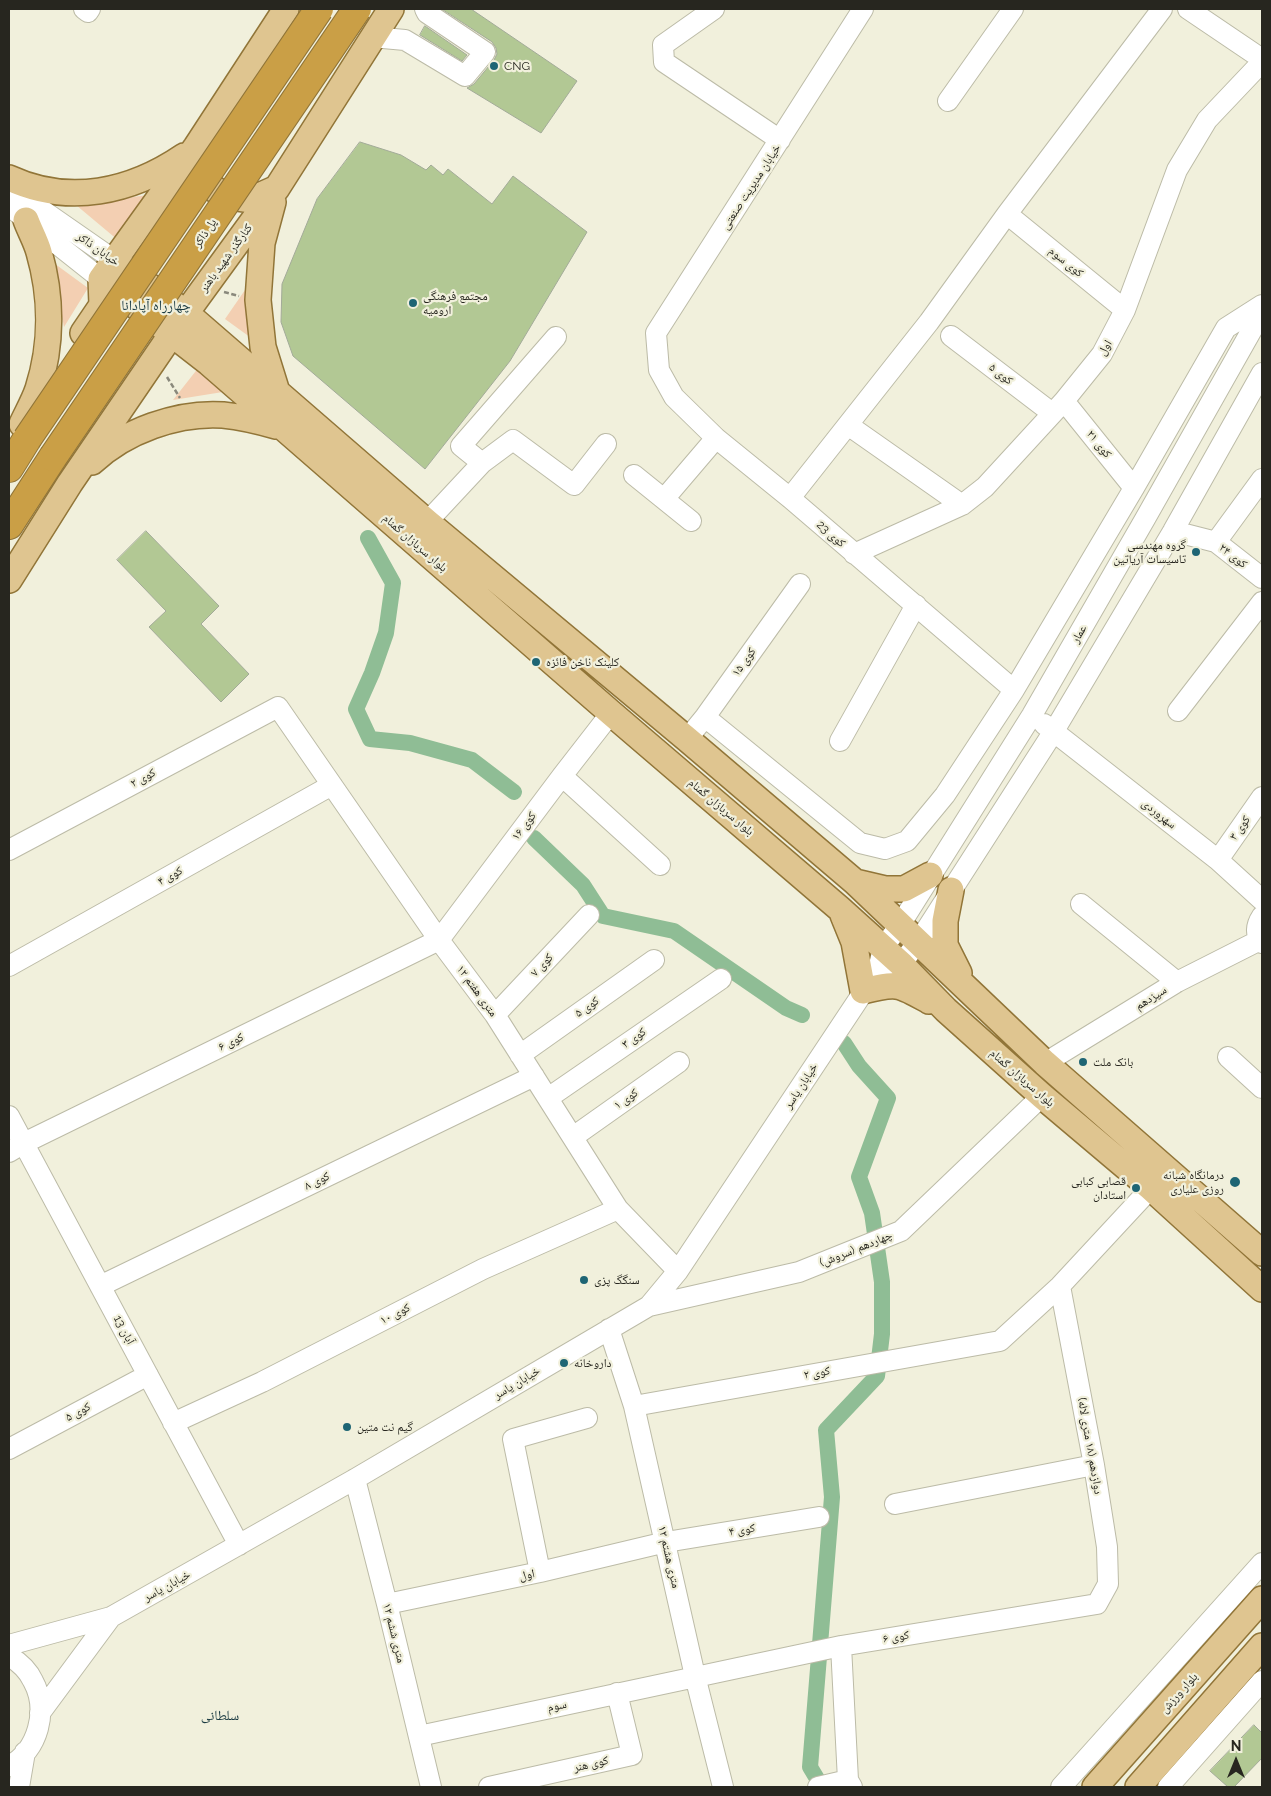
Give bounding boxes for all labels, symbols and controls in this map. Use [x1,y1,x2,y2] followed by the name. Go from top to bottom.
[504,59,530,73] place label: CNG
[488,60,500,72] marker: CNG
[718,142,784,232] street label: خیابان مدیریت صنعتی
[190,216,220,250] street label: پل ذاکر
[196,221,256,295] street label: کنارگذر شهید باهنر
[74,229,122,269] street label: خیابان ذاکر
[1046,244,1086,280] street label: کوی سوم
[423,289,488,317] place label: مجتمع فرهنگی ارومیه
[407,297,419,309] marker: مجتمع فرهنگی ارومیه
[121,298,191,314] district label: چهارراه آپادانا
[1095,338,1115,358] street label: اول
[986,360,1016,388] street label: کوی ۵
[1083,427,1115,461] street label: کوی ۲۱
[380,511,450,575] street label: بلوار سربازان گمنام
[814,518,848,550] street label: کوی 23
[1113,538,1186,566] place label: گروه مهندسی تاسیسات آریاتین
[1216,541,1250,571] street label: کوی ۲۴
[1190,546,1202,558] marker: گروه مهندسی تاسیسات آریاتین
[1068,622,1090,646] street label: عمار
[729,645,759,679] street label: کوی ۱۵
[546,655,619,669] place label: کلینک ناخن فائزه
[530,656,542,668] marker: کلینک ناخن فائزه
[128,765,158,791] street label: کوی ۲
[685,775,757,839] street label: بلوار سربازان گمنام
[1139,796,1179,832] street label: سهروردی
[509,809,539,843] street label: کوی ۱۶
[1227,813,1253,843] street label: کوی ۳
[155,863,185,889] street label: کوی ۴
[528,950,556,980] street label: کوی ۷
[453,962,501,1020] street label: ۱۲ متری هفتم
[1133,983,1169,1013] street label: سیزدهم
[572,994,602,1020] street label: کوی ۵
[619,1025,649,1051] street label: کوی ۳
[216,1030,246,1054] street label: کوی ۶
[987,1046,1057,1110] street label: بلوار سربازان گمنام
[1093,1055,1133,1069] place label: بانک ملت
[1077,1056,1089,1068] marker: بانک ملت
[781,1061,821,1111] street label: خیابان یاسر
[611,1086,641,1112] street label: کوی ۱
[1163,1168,1224,1196] place label: درمانگاه شبانه روزی علیاری
[302,1169,332,1193] street label: کوی ۸
[1071,1174,1126,1202] place label: قصابی کبابی استادان
[1228,1175,1242,1189] marker: درمانگاه شبانه روزی علیاری
[1130,1182,1142,1194] marker: قصابی کبابی استادان
[817,1228,895,1270] street label: چهاردهم (سروش)
[594,1273,640,1287] place label: سنگگ پزی
[578,1274,590,1286] marker: سنگگ پزی
[378,1300,412,1328] street label: کوی ۱۰
[110,1313,138,1347] street label: 13 آبان
[574,1356,611,1370] place label: داروخانه
[558,1357,570,1369] marker: داروخانه
[491,1364,543,1402] street label: خیابان یاسر
[803,1364,831,1382] street label: کوی ۲
[1074,1396,1106,1496] street label: دوازدهم (۱۸ متری لاله)
[63,1399,93,1425] street label: کوی ۵
[357,1420,413,1434] place label: گیم نت متین
[341,1421,353,1433] marker: گیم نت متین
[728,1521,756,1539] street label: کوی ۴
[655,1524,683,1590] street label: ۱۲ متری هشتم
[518,1566,536,1584] street label: اول
[141,1567,193,1605] street label: خیابان یاسر
[380,1602,408,1664] street label: ۱۲ متری ششم
[882,1628,910,1646] street label: کوی ۶
[1157,1670,1201,1716] street label: بلوار ورزش
[546,1697,568,1715] street label: سوم
[201,1708,239,1724] district label: سلطانی
[1211,1736,1261,1786] north arrow
[1231,1738,1241,1754] text: N
[572,1753,610,1775] street label: کوی هنر

